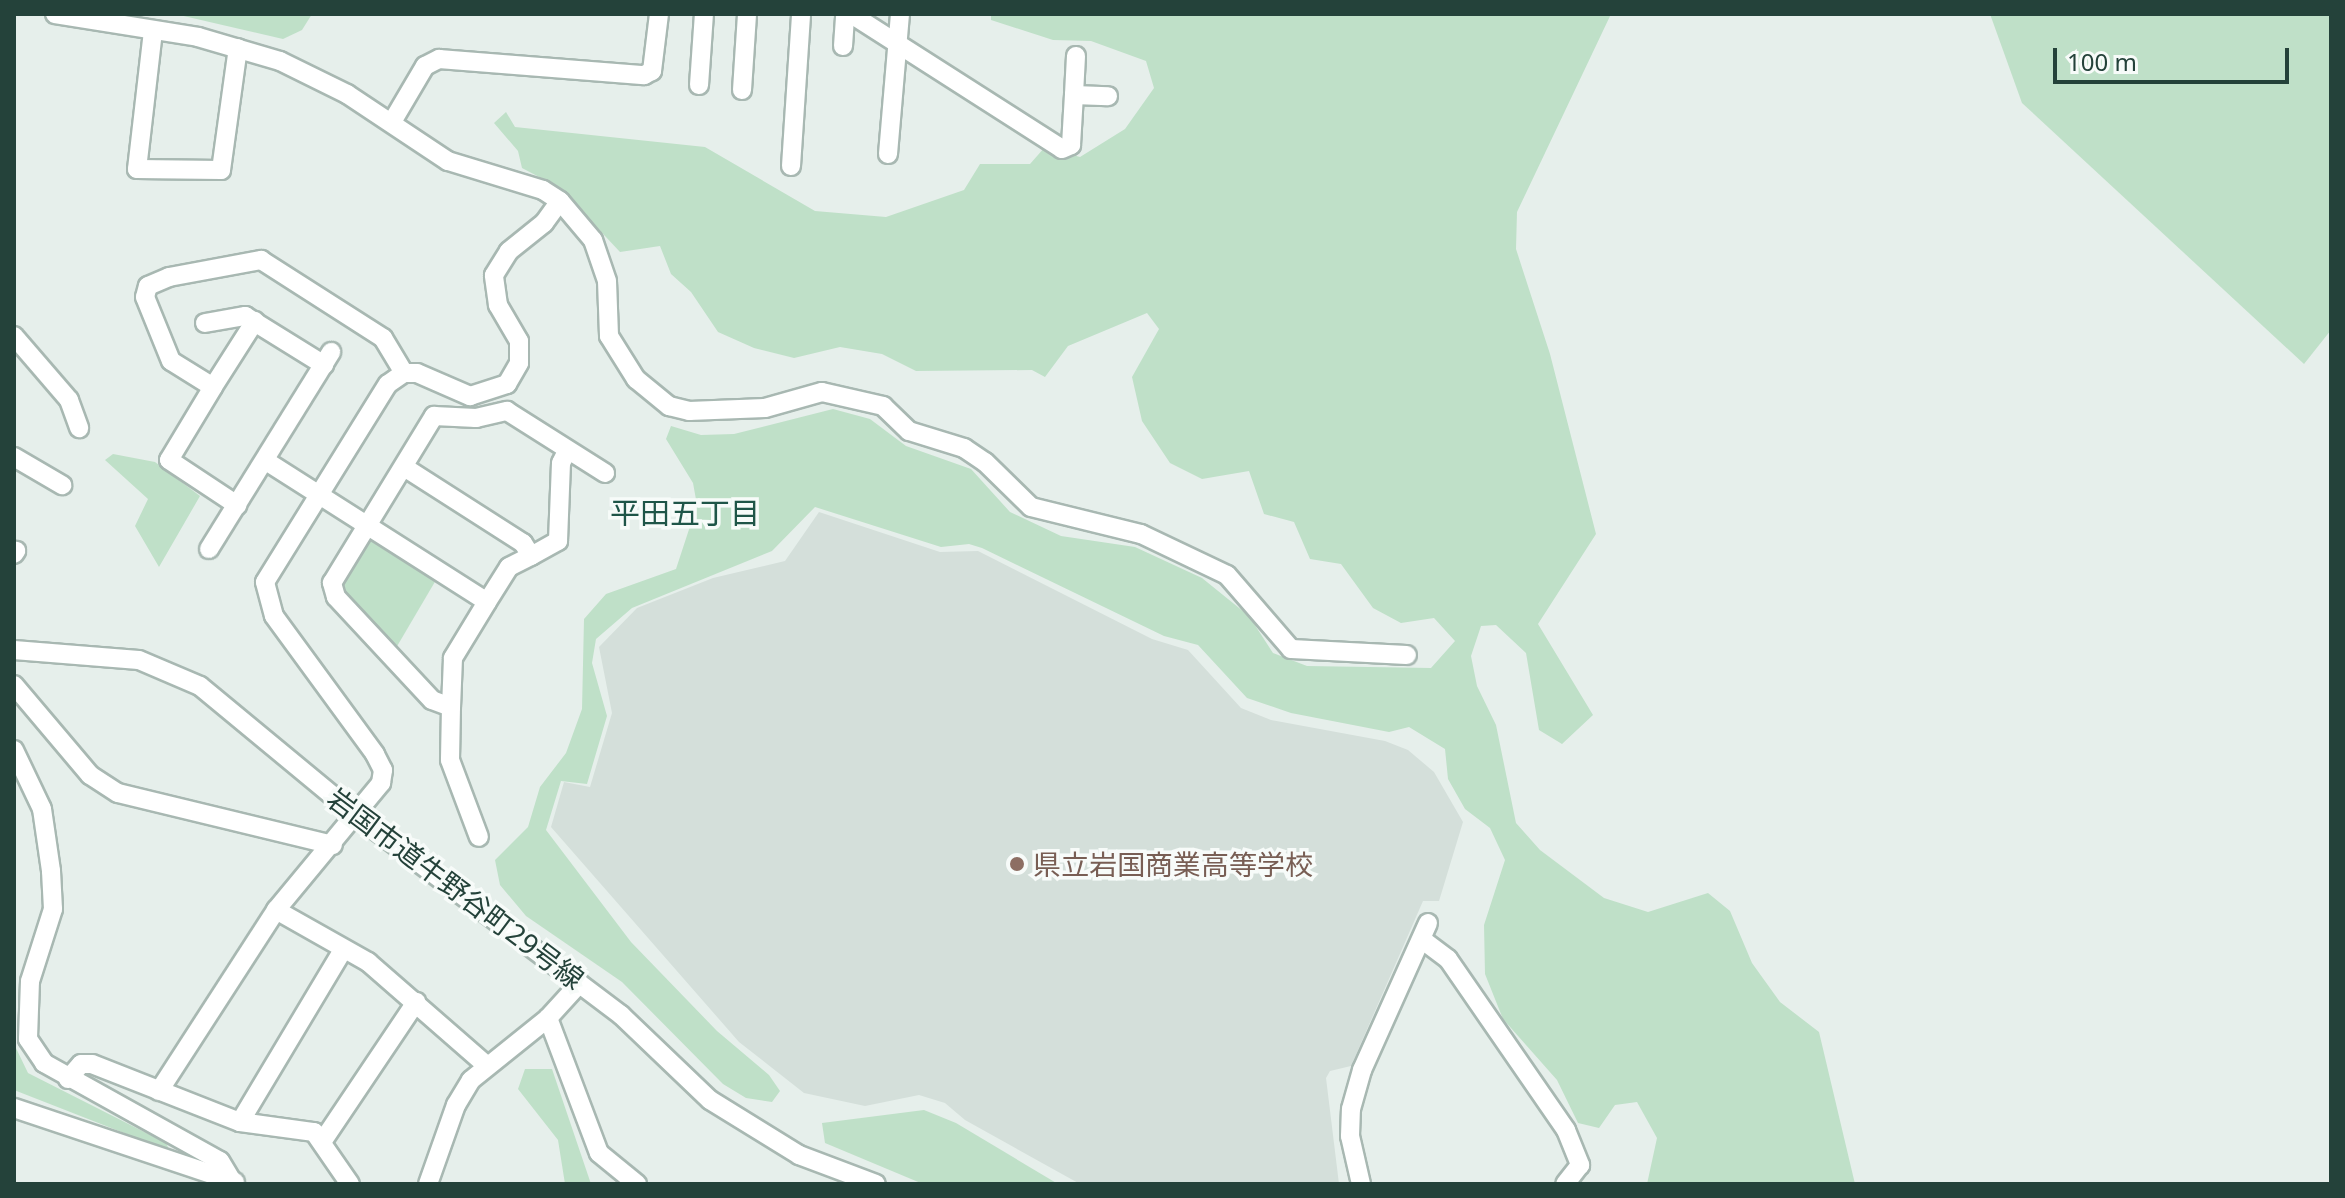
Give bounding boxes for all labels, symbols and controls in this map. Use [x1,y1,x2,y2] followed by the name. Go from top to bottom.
[2057,32,2293,82] scale bar
[2067,45,2137,78] text: 100 m
[610,495,760,531] district label: 平田五丁目
[321,781,591,995] street label: 岩国市道牛野谷町29号線
[1033,847,1313,881] place label: 県立岩国商業高等学校
[1008,855,1026,873] marker: 県立岩国商業高等学校

